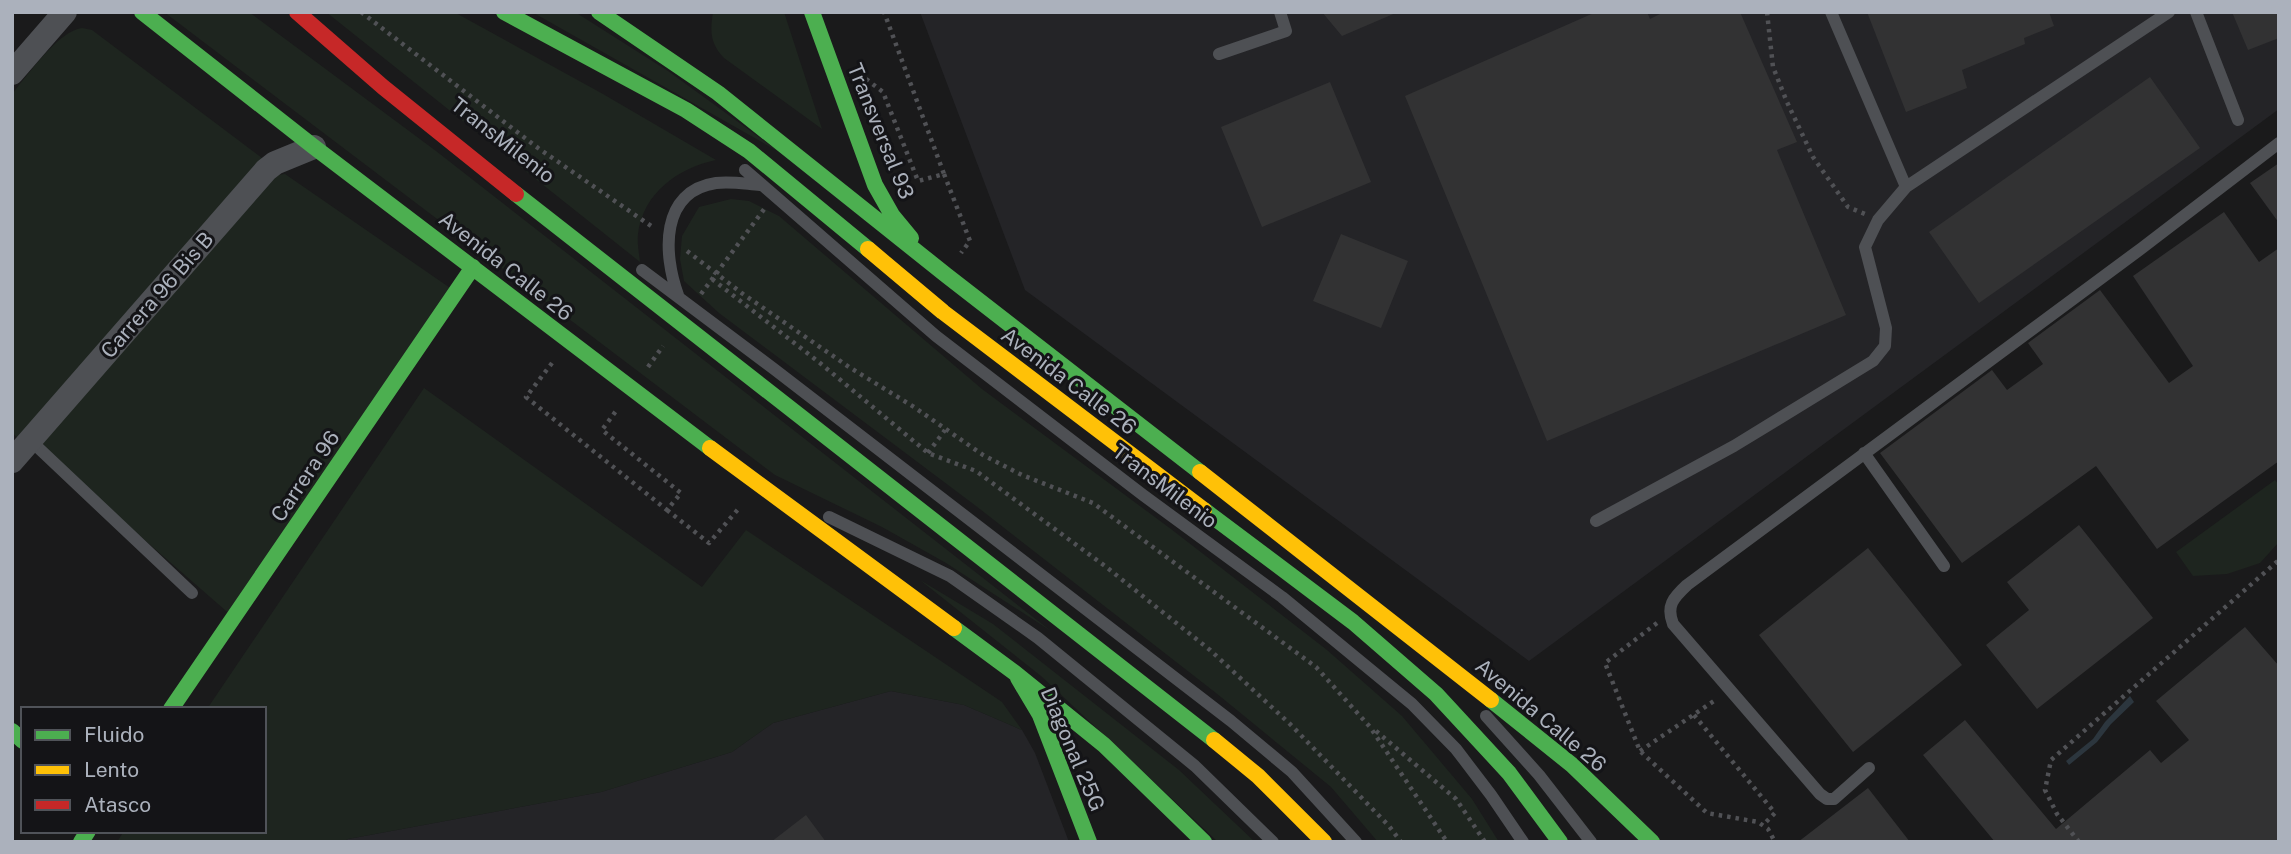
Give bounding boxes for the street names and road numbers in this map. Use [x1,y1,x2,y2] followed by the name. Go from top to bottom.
[842,59,920,203] street label: Transversal 93
[446,92,560,188] street label: TransMilenio
[434,206,578,326] street label: Avenida Calle 26
[95,227,219,363] street label: Carrera 96 Bis B
[996,322,1142,440] street label: Avenida Calle 26
[265,426,345,526] street label: Carrera 96
[1108,438,1222,534] street label: TransMilenio
[1471,653,1611,777] street label: Avenida Calle 26
[1036,683,1110,815] street label: Diagonal 25G

